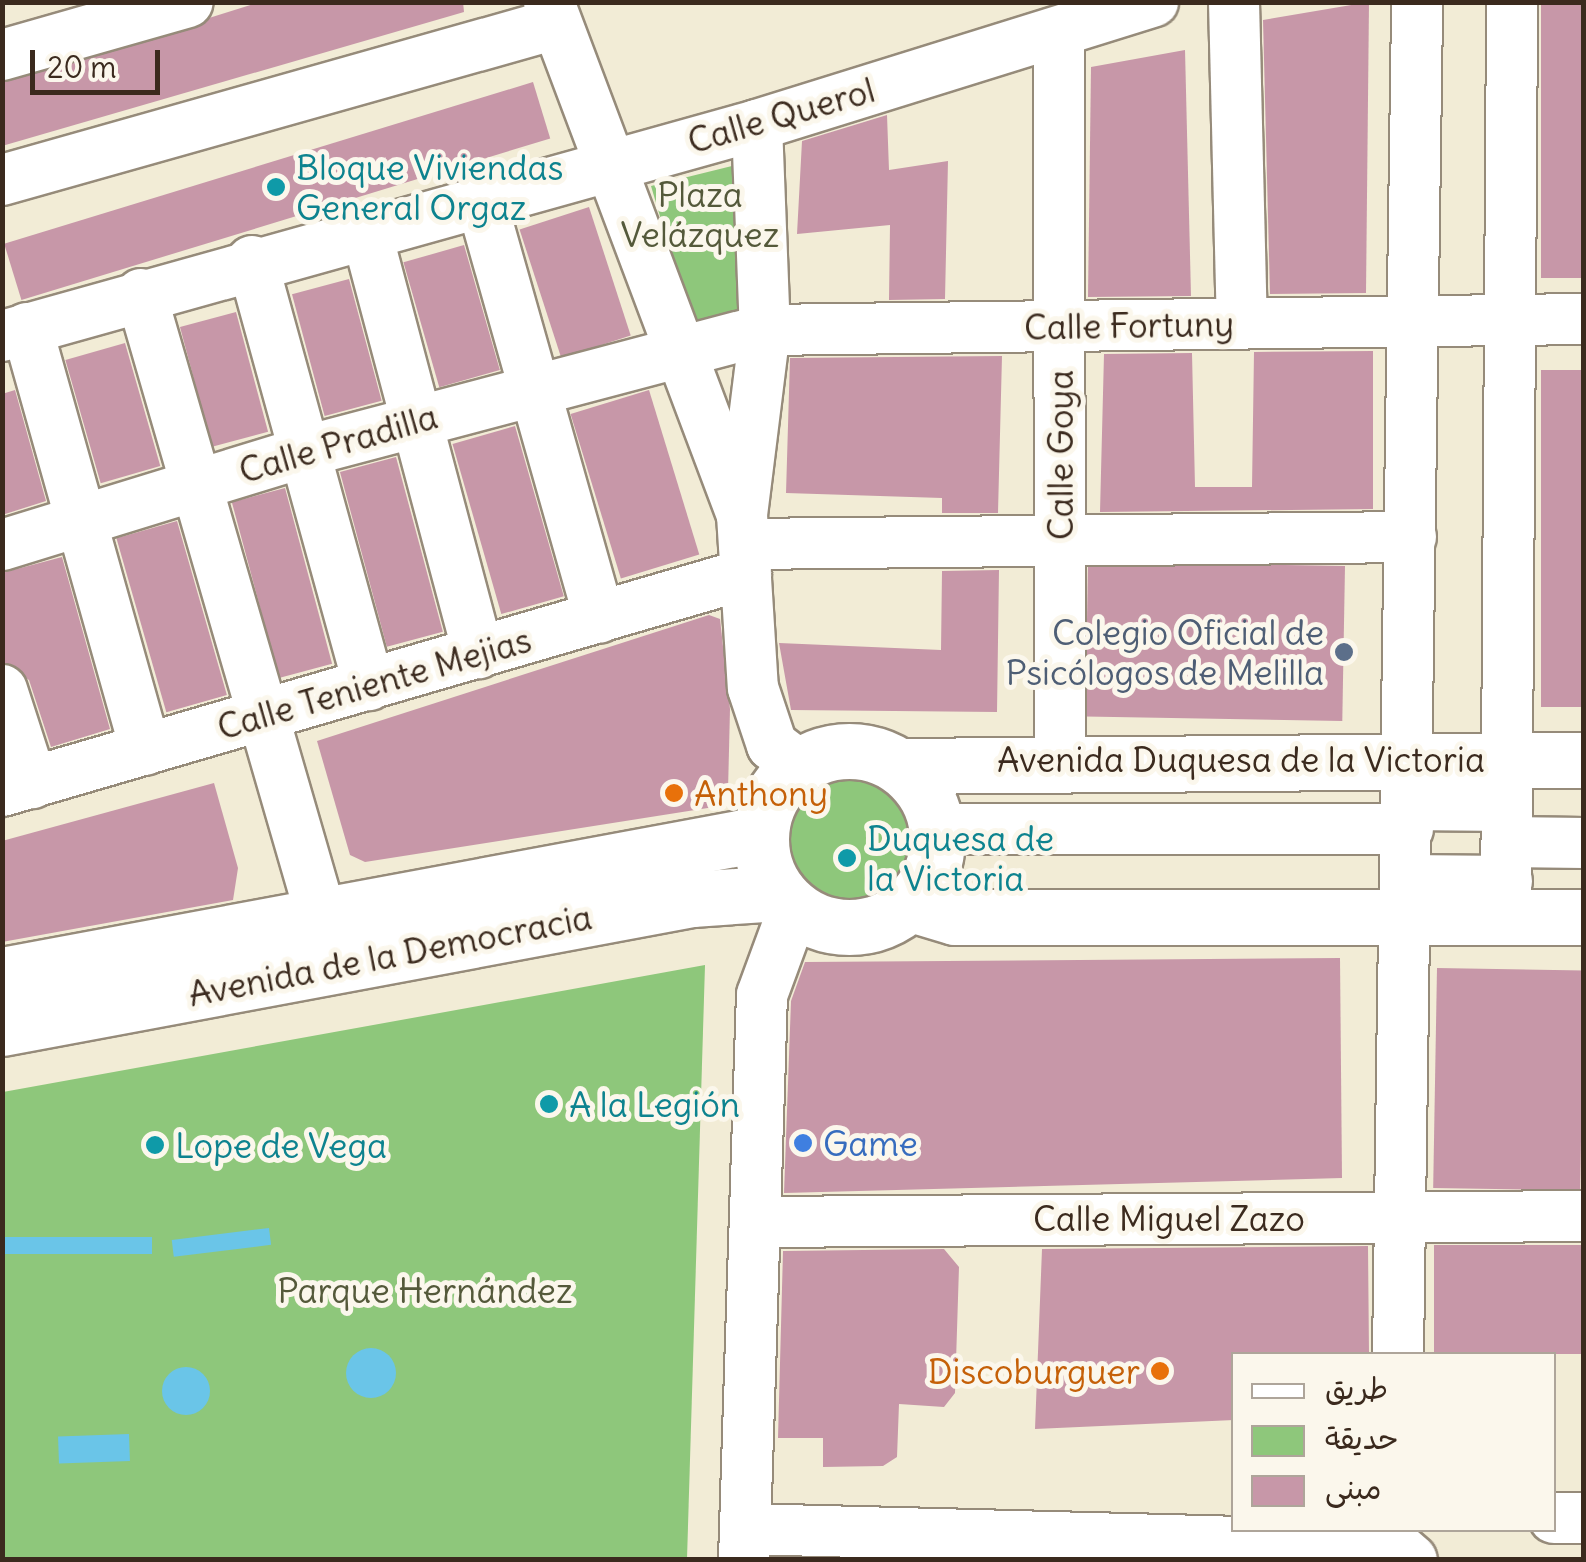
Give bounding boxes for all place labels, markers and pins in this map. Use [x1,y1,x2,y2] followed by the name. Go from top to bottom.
[296,146,563,228] place label: Bloque Viviendas General Orgaz
[265,176,287,198] marker: Bloque Viviendas General Orgaz
[1006,611,1324,693] place label: Colegio Oficial de Psicólogos de Melilla
[1333,641,1355,663] marker: Colegio Oficial de Psicólogos de Melilla
[694,772,828,814] place label: Anthony
[663,782,685,804] marker: Anthony
[867,817,1054,899] place label: Duquesa de la Victoria
[836,847,858,869] marker: Duquesa de la Victoria
[569,1083,740,1125] place label: A la Legión
[538,1093,560,1115] marker: A la Legión
[823,1122,918,1164] place label: Game
[175,1124,387,1166] place label: Lope de Vega
[792,1132,814,1154] marker: Game
[144,1134,166,1156] marker: Lope de Vega
[928,1350,1140,1392] place label: Discoburguer
[1149,1360,1171,1382] marker: Discoburguer

